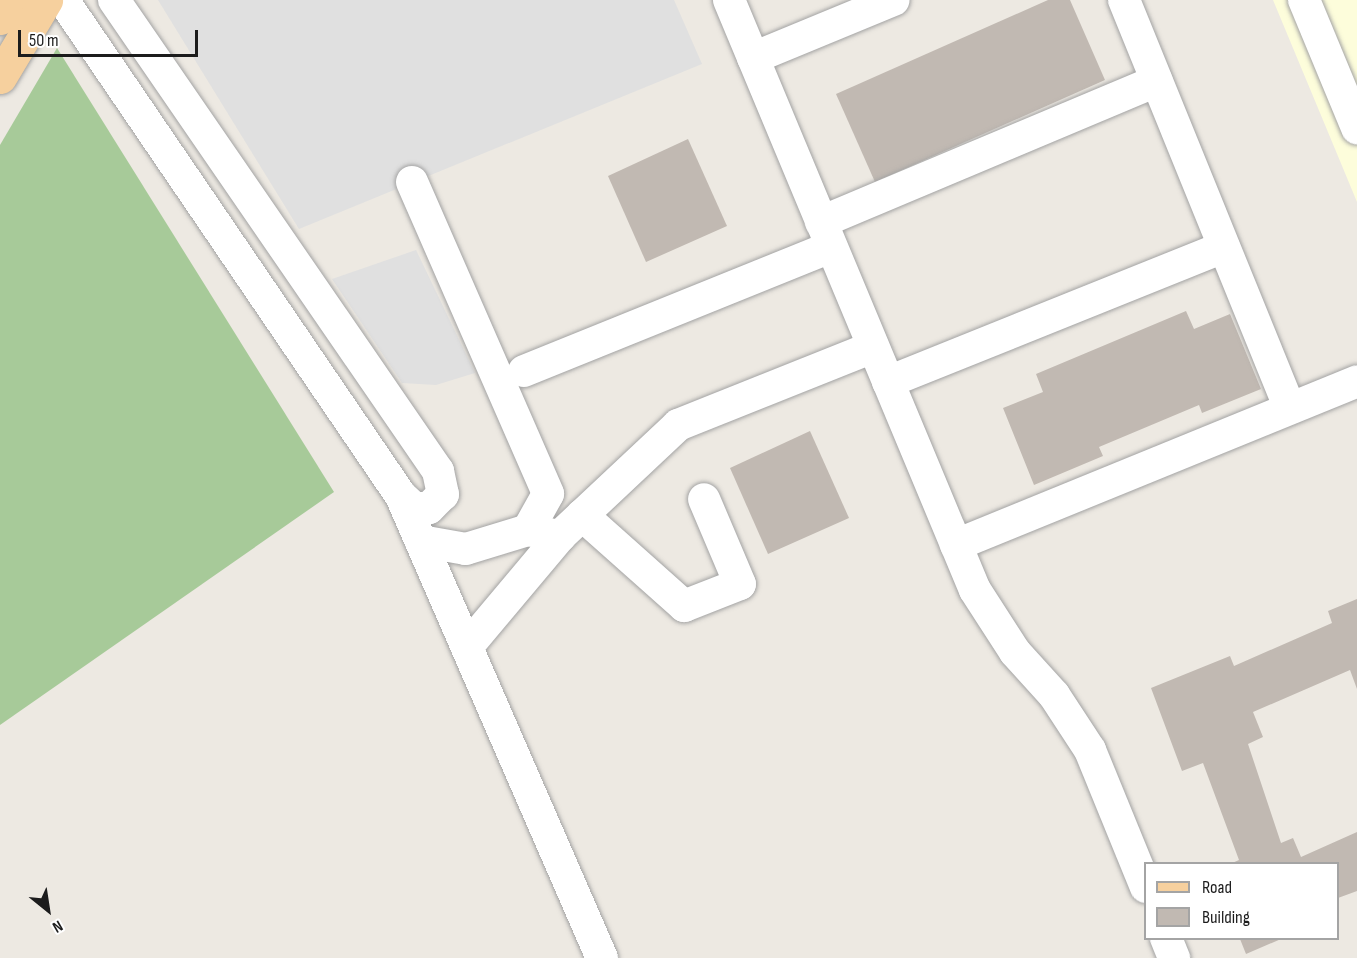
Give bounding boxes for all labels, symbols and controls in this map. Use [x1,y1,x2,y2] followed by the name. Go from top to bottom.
[21,18,201,56] scale bar
[29,30,59,51] text: 50 m
[1144,862,1339,940] legend
[1202,877,1232,898] text: Road
[18,880,78,940] north arrow
[1202,907,1250,928] text: Building
[49,916,66,936] text: N

